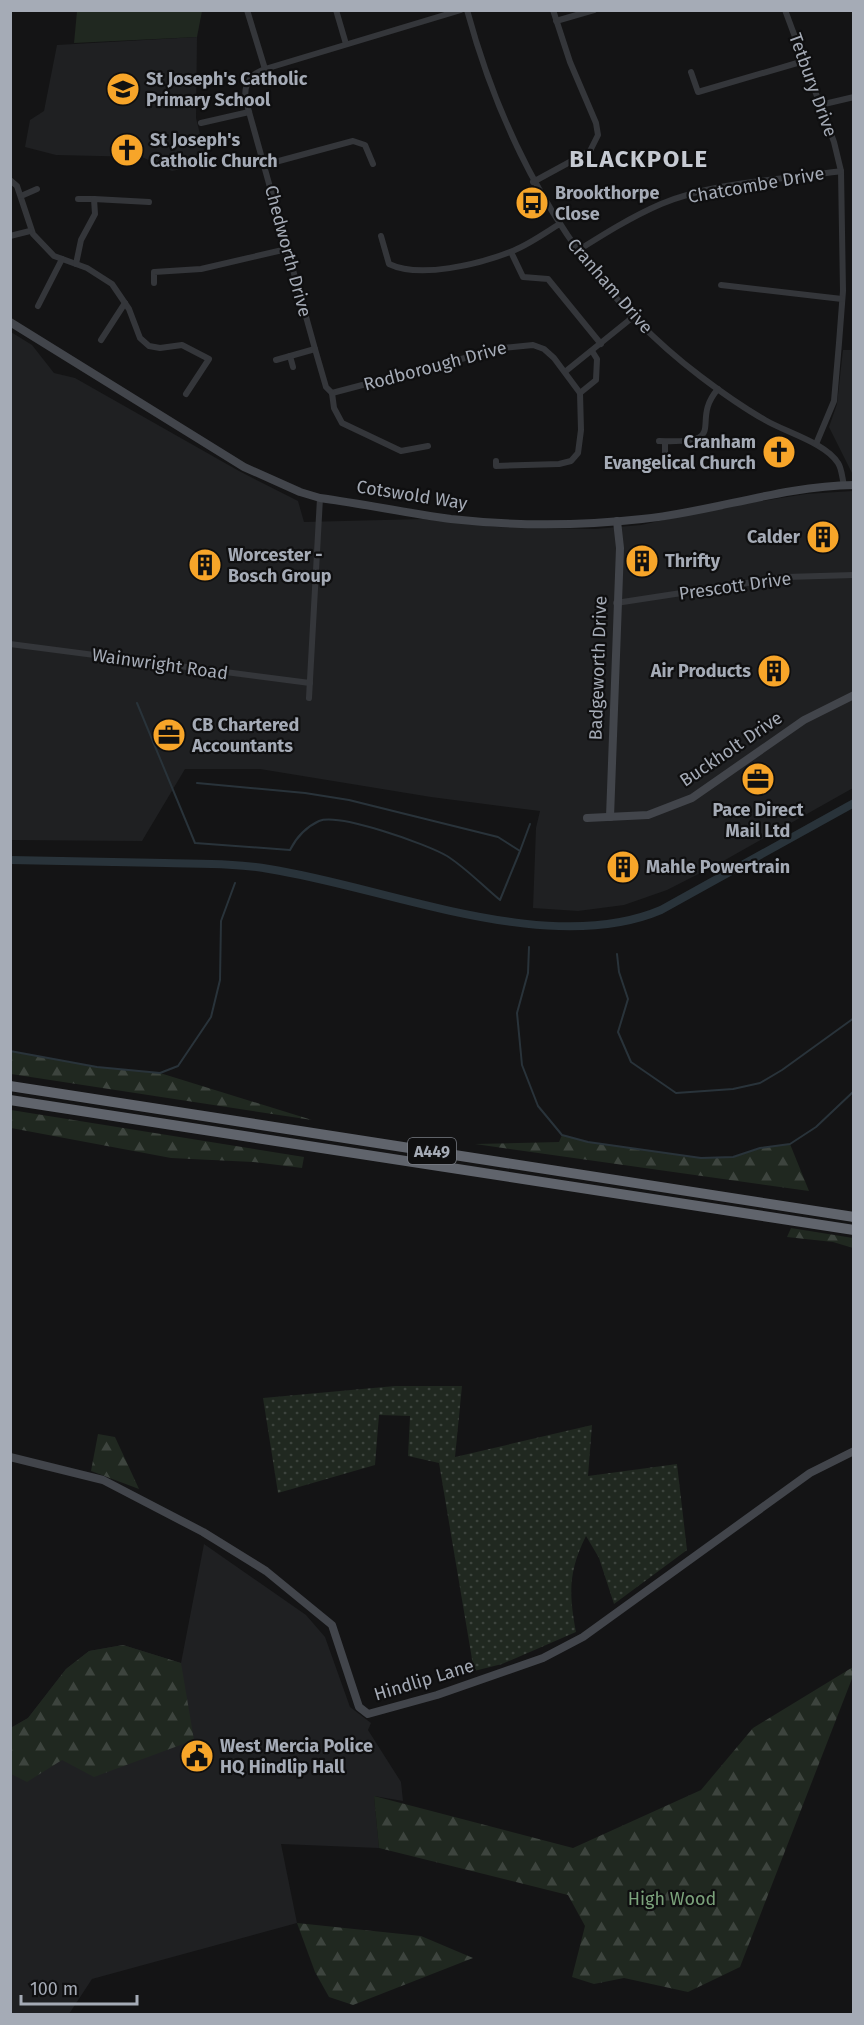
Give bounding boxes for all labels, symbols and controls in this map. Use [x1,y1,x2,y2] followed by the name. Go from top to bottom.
[784,30,842,140] street label: Tetbury Drive
[146,68,308,111] place label: St Joseph's Catholic Primary School
[105,71,141,107] school or university icon: St Joseph's Catholic Primary School
[150,129,278,172] place label: St Joseph's Catholic Church
[109,132,145,168] church icon: St Joseph's Catholic Church
[569,145,709,173] district label: BLACKPOLE
[686,162,826,208] street label: Chatcombe Drive
[555,182,660,225] place label: Brookthorpe Close
[260,183,316,319] street label: Chedworth Drive
[514,185,550,221] bus stop icon: Brookthorpe Close
[563,234,657,338] street label: Cranham Drive
[361,336,509,396] street label: Rodborough Drive
[604,431,756,474] place label: Cranham Evangelical Church
[761,434,797,470] church icon: Cranham Evangelical Church
[355,475,469,515] street label: Cotswold Way
[805,519,841,555] building icon: Calder
[747,526,801,548] place label: Calder
[624,543,660,579] building icon: Thrifty
[228,544,332,587] place label: Worcester - Bosch Group
[187,547,223,583] building icon: Worcester - Bosch Group
[665,550,721,572] place label: Thrifty
[677,567,793,605] street label: Prescott Drive
[584,595,612,741] street label: Badgeworth Drive
[90,644,230,684] street label: Wainwright Road
[756,653,792,689] building icon: Air Products
[650,660,751,682] place label: Air Products
[675,707,787,791] street label: Buckholt Drive
[191,714,299,757] place label: CB Chartered Accountants
[151,717,187,753] office icon: CB Chartered Accountants
[740,761,776,797] office icon: Pace Direct Mail Ltd
[712,799,805,842] place label: Pace Direct Mail Ltd
[605,849,641,885] building icon: Mahle Powertrain
[646,856,790,878] place label: Mahle Powertrain
[408,1138,456,1164] road number: A449
[371,1654,477,1706] street label: Hindlip Lane
[220,1735,373,1778] place label: West Mercia Police HQ Hindlip Hall
[179,1738,215,1774] public building icon: West Mercia Police HQ Hindlip Hall
[628,1888,716,1910] park label: High Wood
[21,1968,136,2006] scale bar
[30,1978,78,2000] text: 100 m

